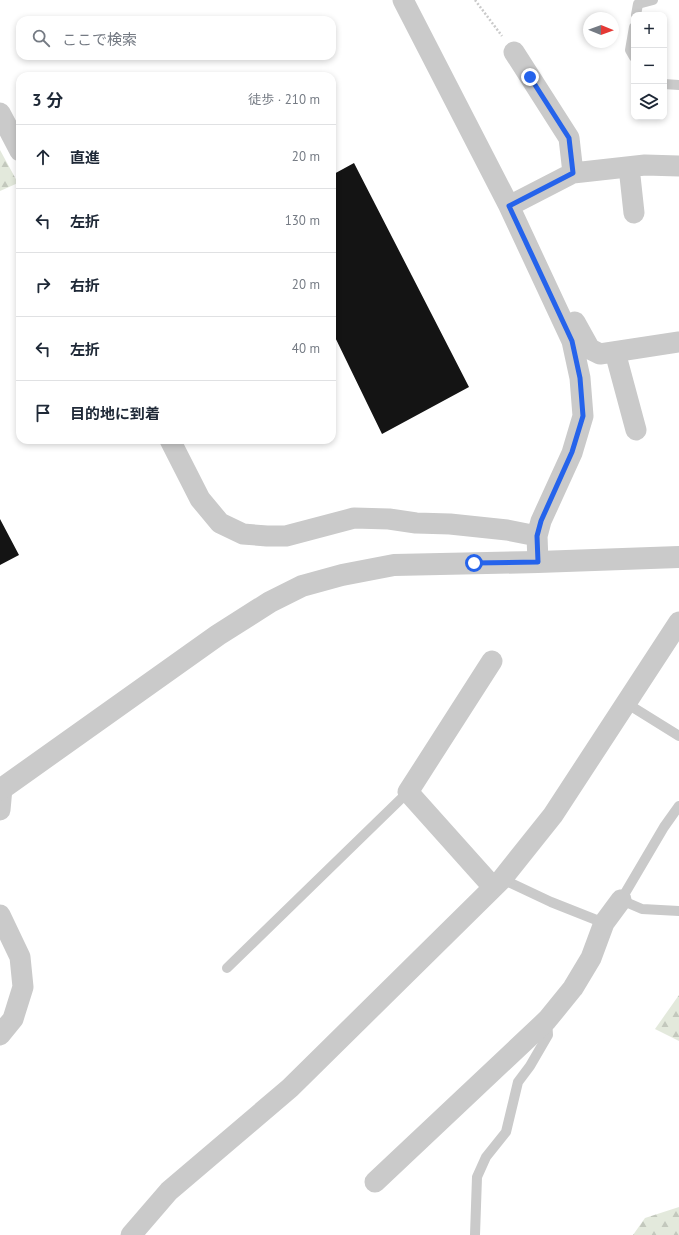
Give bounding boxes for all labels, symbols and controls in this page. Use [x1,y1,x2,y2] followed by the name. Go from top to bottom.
[583,12,619,48] north arrow
[631,12,667,120] map controls
[631,12,667,48] button: +
[16,16,336,60] search box
[30,27,52,49] icon: search
[62,30,137,49] text: ここで検索
[631,48,667,84] button: −
[521,68,539,86] route end
[631,84,667,120] button: layers
[32,89,63,111] text: 3 分
[248,91,320,108] text: 徒歩 · 210 m
[32,146,54,168] icon: ahead
[70,148,100,167] text: 直進
[292,148,320,165] text: 20 m
[32,210,54,232] icon: left
[70,212,100,231] text: 左折
[285,212,320,229] text: 130 m
[32,274,54,296] icon: right
[70,276,100,295] text: 右折
[292,276,320,293] text: 20 m
[32,338,54,360] icon: left
[70,340,100,359] text: 左折
[292,340,320,357] text: 40 m
[32,402,54,424] icon: arrive
[70,404,160,423] text: 目的地に到着
[465,554,483,572] route start

